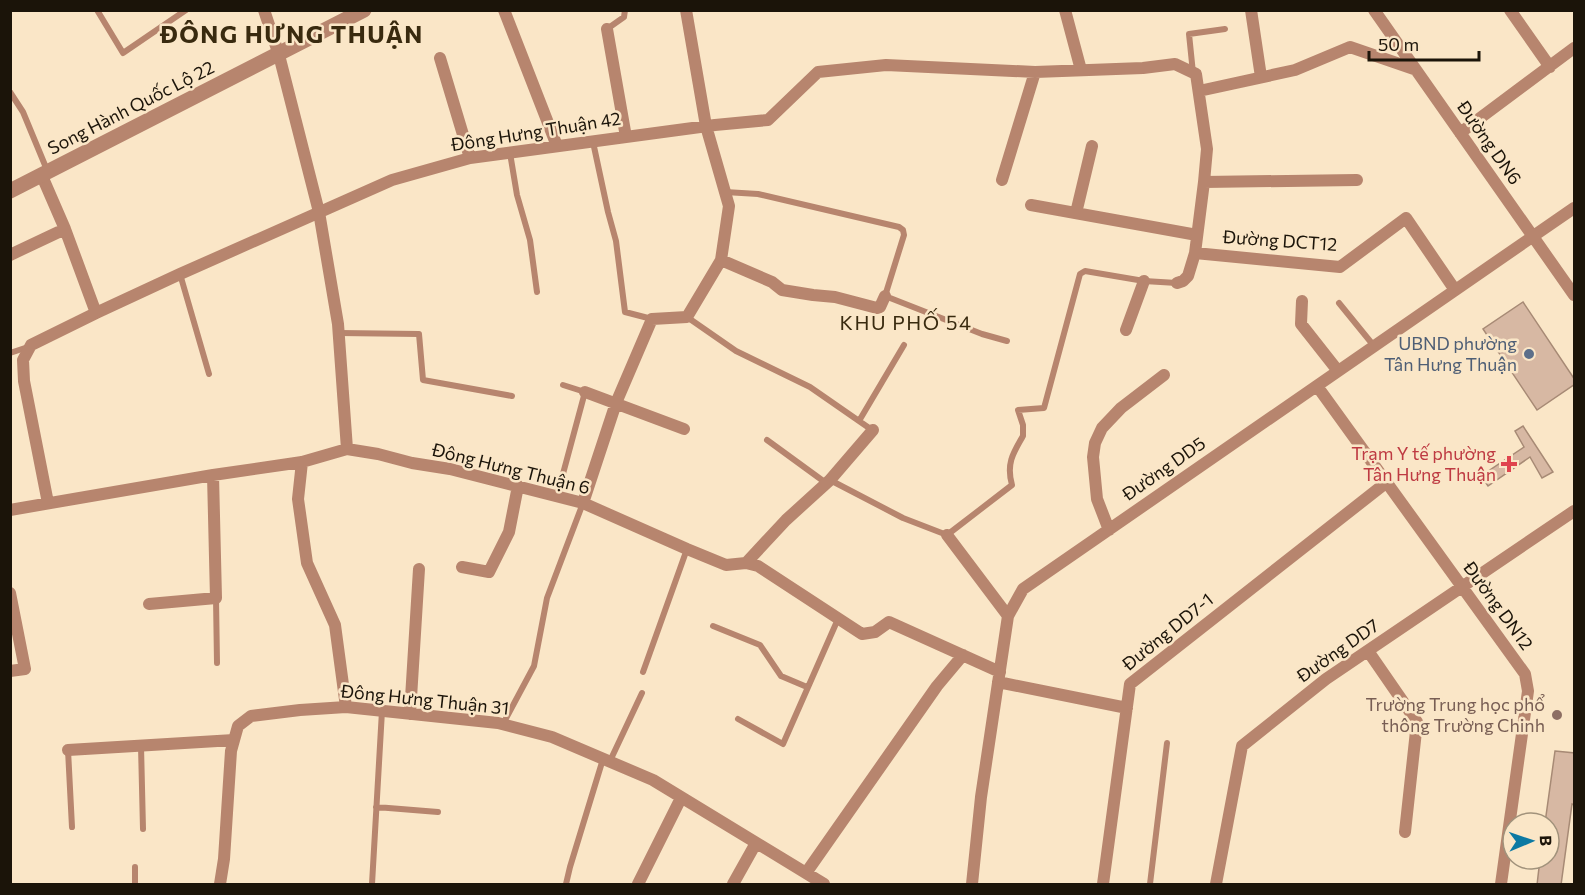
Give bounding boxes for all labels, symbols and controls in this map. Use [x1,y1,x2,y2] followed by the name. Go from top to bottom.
[159,19,424,49] district label: ĐÔNG HƯNG THUẬN
[1369,24,1478,62] scale bar
[1378,33,1419,55] text: 50 m
[44,56,218,159] street label: Song Hành Quốc Lộ 22
[1452,95,1527,189] street label: Đường DN6
[448,107,622,155] street label: Đông Hưng Thuận 42
[1221,225,1338,255] street label: Đường DCT12
[839,308,973,334] district label: KHU PHỐ 54
[1384,332,1517,375] place label: UBND phường Tân Hưng Thuận
[1522,347,1536,361] marker: UBND phường Tân Hưng Thuận
[1117,432,1209,505] street label: Đường DD5
[429,438,592,498] street label: Đông Hưng Thuận 6
[1351,442,1496,485] place label: Trạm Y tế phường Tân Hưng Thuận
[1500,455,1518,473] marker: Trạm Y tế phường Tân Hưng Thuận
[1459,556,1538,654] street label: Đường DN12
[1117,588,1217,675] street label: Đường DD7-1
[1291,614,1383,687] street label: Đường DD7
[339,679,510,719] street label: Đông Hưng Thuận 31
[1366,693,1545,736] place label: Trường Trung học phổ thông Trường Chinh
[1550,708,1564,722] marker: Trường Trung học phổ thông Trường Chinh
[1501,811,1561,871] north arrow
[1537,835,1556,846] text: B

